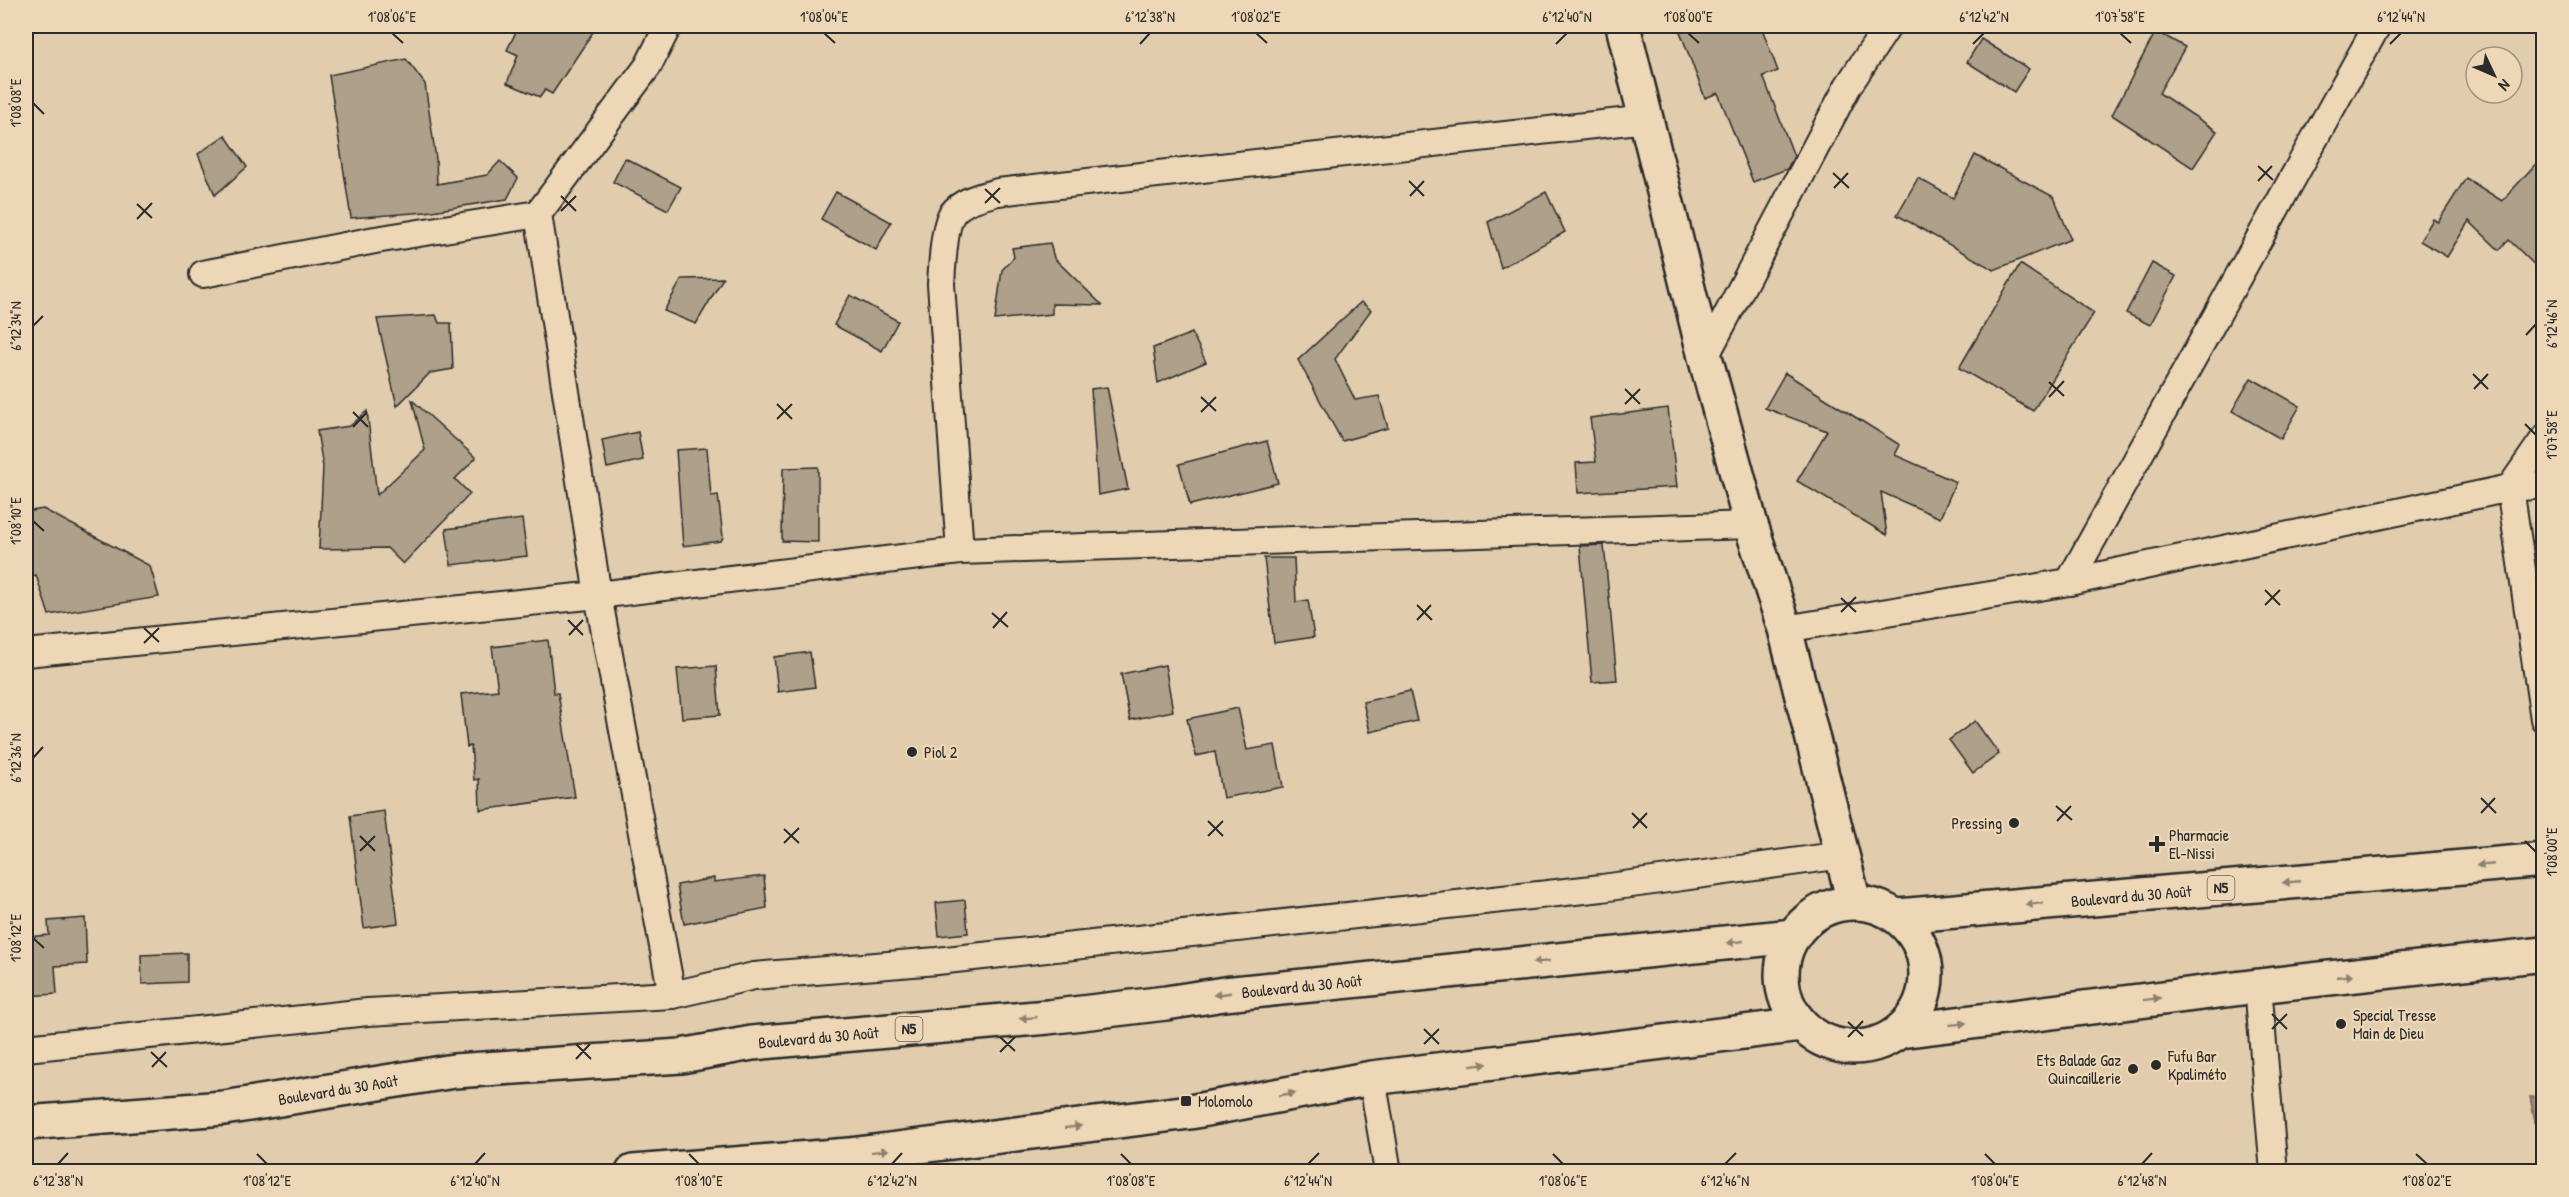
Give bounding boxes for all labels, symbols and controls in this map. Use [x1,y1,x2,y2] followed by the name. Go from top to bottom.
[368,6,417,27] text: 1°08'06"E
[800,6,848,27] text: 1°08'04"E
[1125,6,1175,27] text: 6°12'38"N
[1231,6,1281,27] text: 1°08'02"E
[1542,6,1592,27] text: 6°12'40"N
[1663,6,1713,27] text: 1°08'00"E
[1959,6,2009,27] text: 6°12'42"N
[2095,6,2145,27] text: 1°07'58"E
[2377,6,2425,27] text: 6°12'44"N
[2464,45,2524,105] north arrow
[2494,75,2516,96] text: N
[5,78,26,128] text: 1°08'08"E
[2541,300,2562,348] text: 6°12'46"N
[5,301,26,351] text: 6°12'34"N
[2541,410,2562,460] text: 1°07'58"E
[5,497,26,545] text: 1°08'10"E
[5,733,26,783] text: 6°12'36"N
[924,741,958,763] place label: Piol 2
[905,745,919,759] marker: Piol 2
[1952,812,2002,834] place label: Pressing
[2007,816,2021,830] marker: Pressing
[2169,824,2230,864] place label: Pharmacie El-Nissi
[2541,827,2562,877] text: 1°08'00"E
[2150,837,2164,851] marker: Pharmacie El-Nissi
[2476,860,2495,870] one-way arrow
[2208,876,2234,900] road number: N5
[2281,877,2300,887] one-way arrow
[2070,880,2193,912] street label: Boulevard du 30 Août
[2024,899,2043,909] one-way arrow
[5,914,26,962] text: 1°08'12"E
[1725,937,1744,947] one-way arrow
[1531,957,1550,967] one-way arrow
[1240,969,1364,1003] street label: Boulevard du 30 Août
[2336,971,2355,981] one-way arrow
[1212,990,1231,999] one-way arrow
[2142,995,2161,1004] one-way arrow
[2353,1004,2437,1044] place label: Special Tresse Main de Dieu
[1019,1013,1038,1023] one-way arrow
[896,1017,922,1041] road number: N5
[2334,1017,2348,1031] marker: Special Tresse Main de Dieu
[1949,1019,1968,1029] one-way arrow
[757,1021,880,1053] street label: Boulevard du 30 Août
[2167,1045,2227,1085] place label: Fufu Bar Kpaliméto
[2037,1049,2122,1089] place label: Ets Balade Gaz Quincaillerie
[2149,1058,2163,1072] marker: Fufu Bar Kpaliméto
[1470,1060,1489,1070] one-way arrow
[2126,1062,2140,1076] marker: Ets Balade Gaz Quincaillerie
[276,1069,400,1110] street label: Boulevard du 30 Août
[1277,1089,1296,1098] one-way arrow
[1198,1090,1253,1112] place label: Molomolo
[1179,1094,1193,1108] marker: Molomolo
[1064,1122,1083,1131] one-way arrow
[870,1146,889,1156] one-way arrow
[33,1170,83,1191] text: 6°12'38"N
[243,1170,291,1191] text: 1°08'12"E
[450,1170,500,1191] text: 6°12'40"N
[675,1170,723,1191] text: 1°08'10"E
[867,1170,917,1191] text: 6°12'42"N
[1107,1170,1156,1191] text: 1°08'08"E
[1284,1170,1332,1191] text: 6°12'44"N
[1539,1170,1588,1191] text: 1°08'06"E
[1701,1170,1749,1191] text: 6°12'46"N
[1971,1170,2019,1191] text: 1°08'04"E
[2117,1170,2167,1191] text: 6°12'48"N
[2402,1170,2452,1191] text: 1°08'02"E

